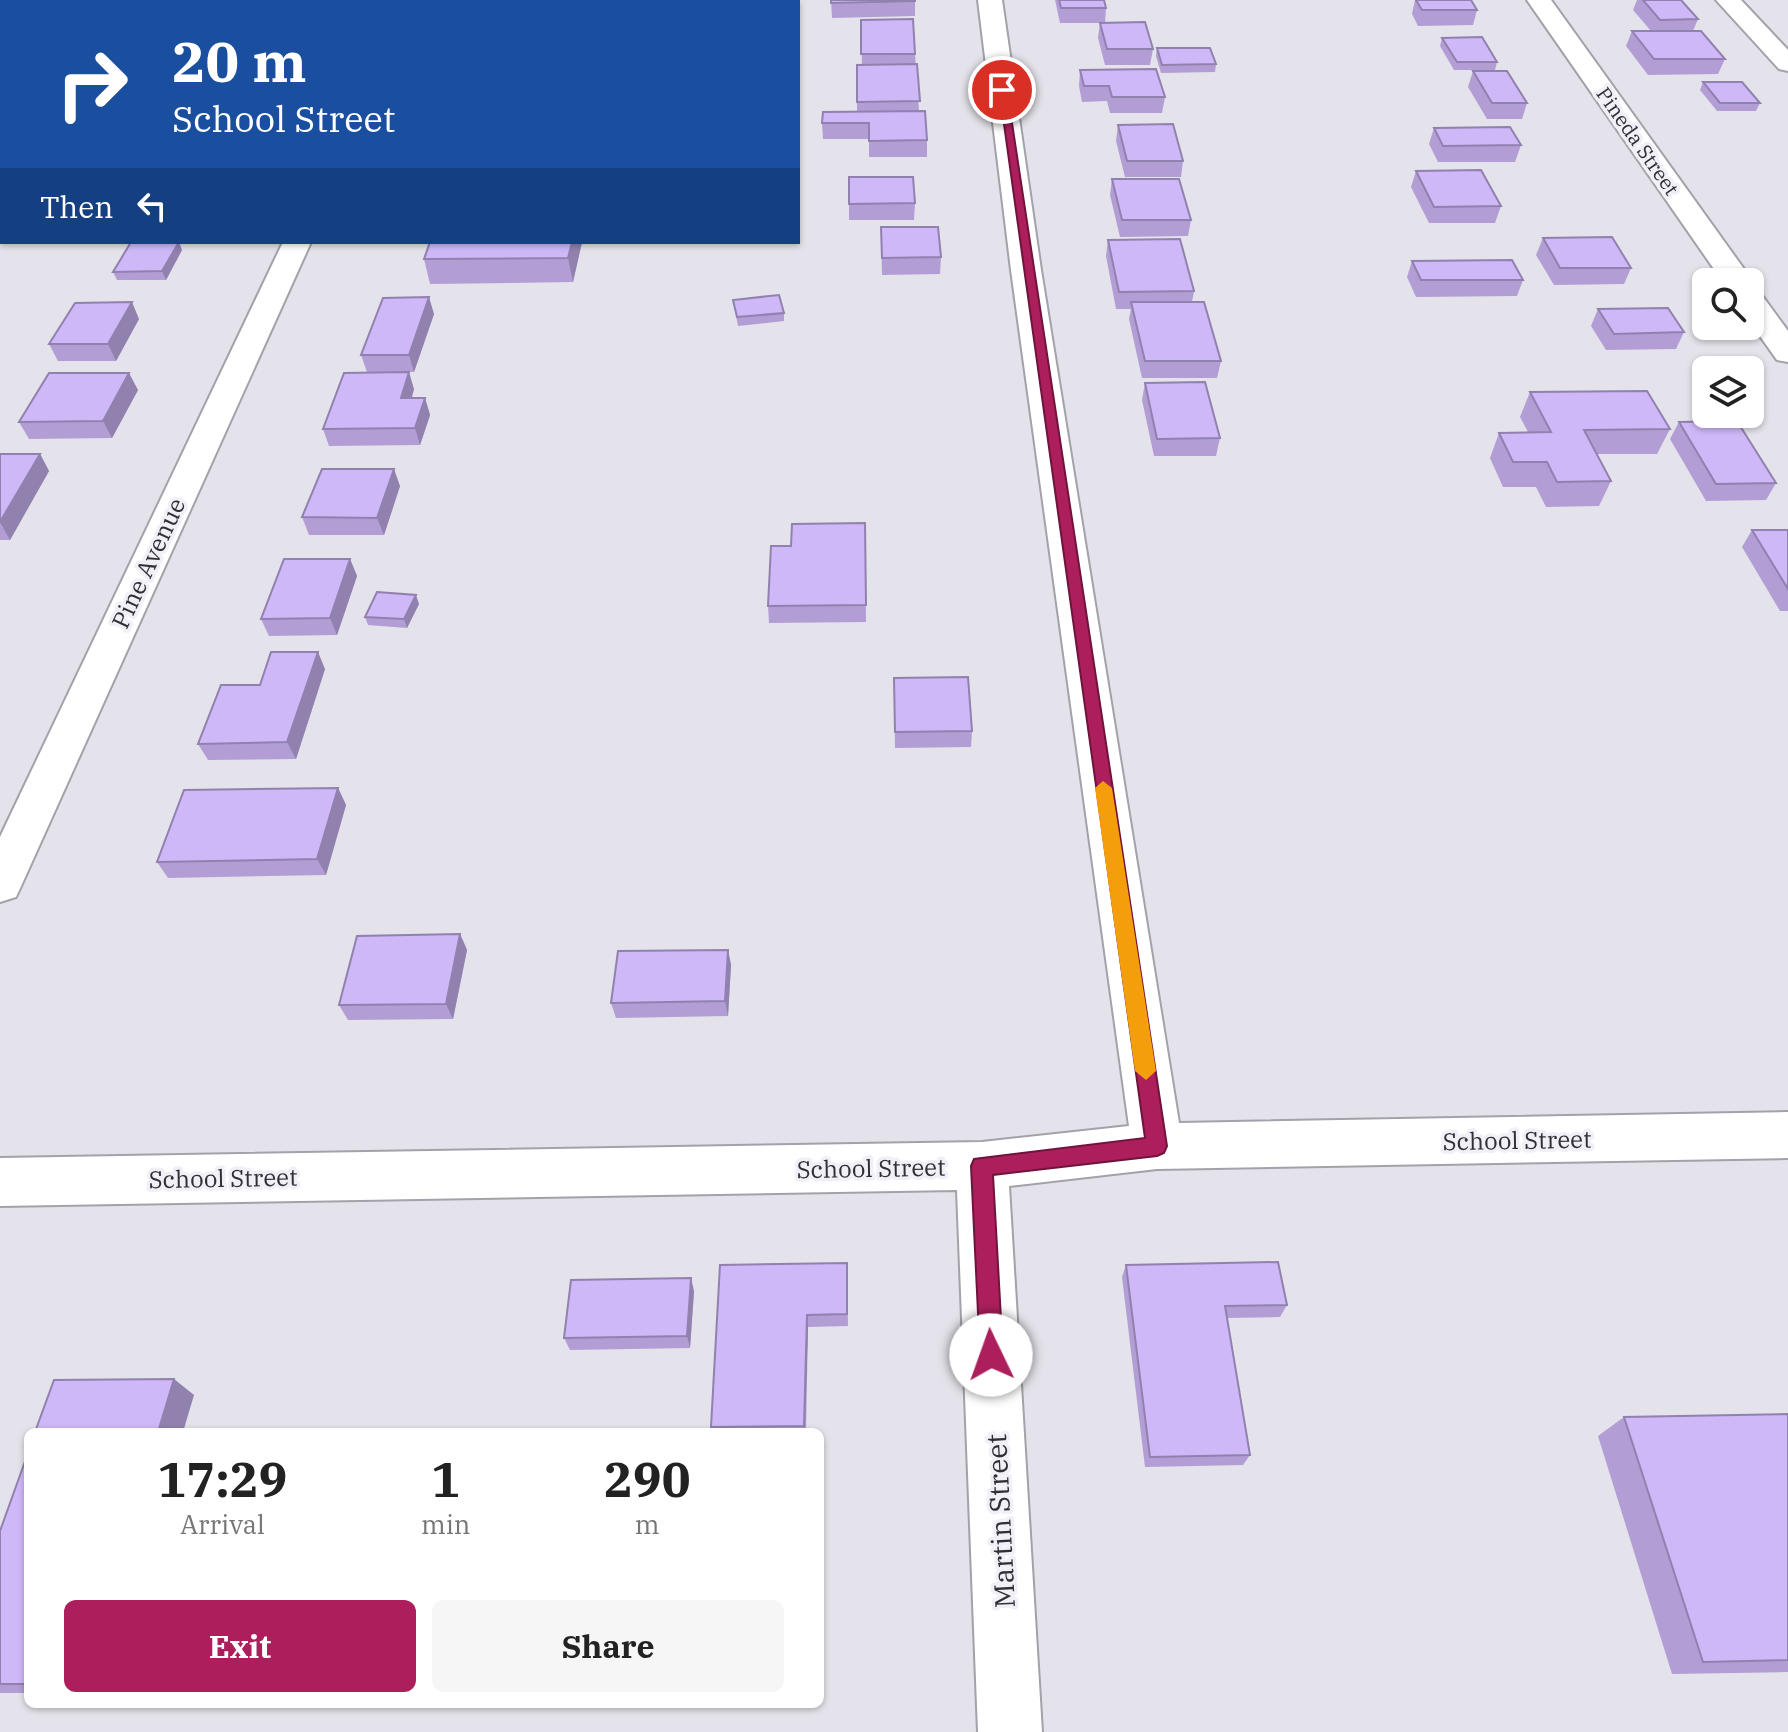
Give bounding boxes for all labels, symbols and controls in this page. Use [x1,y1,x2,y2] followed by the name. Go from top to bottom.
[172,25,307,97] text: 20 m
[40,32,144,136] icon: right
[968,56,1036,124] pin
[980,68,1024,112] icon: arrive
[1591,81,1685,201] street label: Pineda Street
[172,95,395,142] text: School Street
[130,184,174,228] icon: left
[40,187,114,226] text: Then
[1692,268,1764,428] map controls
[1692,268,1764,340] button: search
[1692,356,1764,428] button: layers
[104,492,192,634] street label: Pine Avenue
[1442,1123,1592,1157] street label: School Street
[796,1151,946,1185] street label: School Street
[148,1161,298,1195] street label: School Street
[949,1313,1033,1397] position arrow
[977,1433,1023,1609] street label: Martin Street
[158,1448,287,1510] text: 17:29
[431,1448,460,1510] text: 1
[604,1448,690,1510] text: 290
[180,1507,265,1541] text: Arrival
[421,1507,470,1541] text: min
[635,1507,660,1541] text: m
[64,1600,416,1692] button: Exit
[432,1600,784,1692] button: Share

